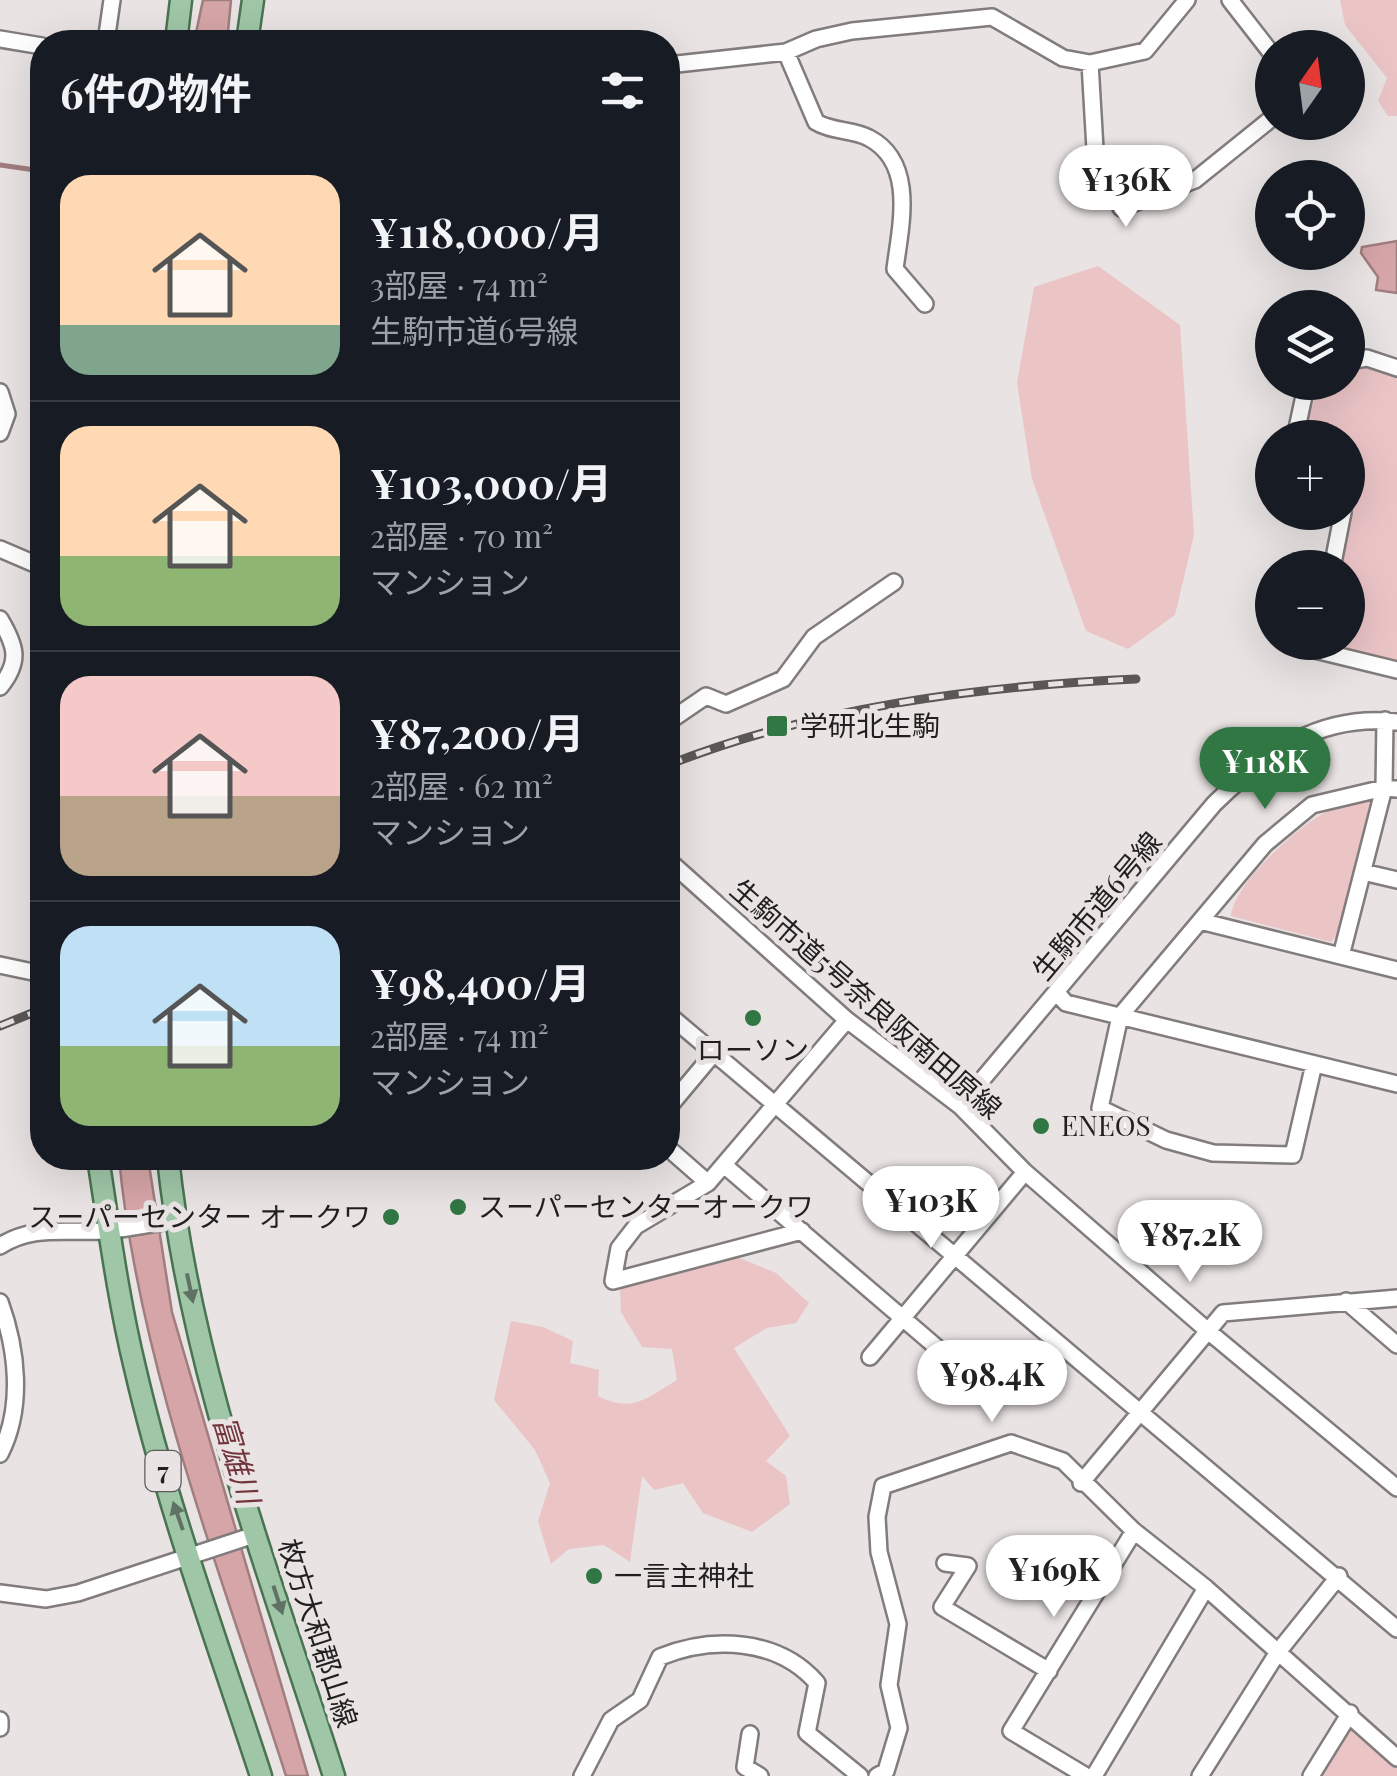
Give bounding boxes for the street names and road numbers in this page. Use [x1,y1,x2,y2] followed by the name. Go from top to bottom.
[1023,823,1169,987] street label: 生駒市道6号線
[724,870,1010,1126] street label: 生駒市道5号奈良阪南田原線
[146,1451,180,1491] road number: 7
[272,1534,367,1731] street label: 枚方大和郡山線

